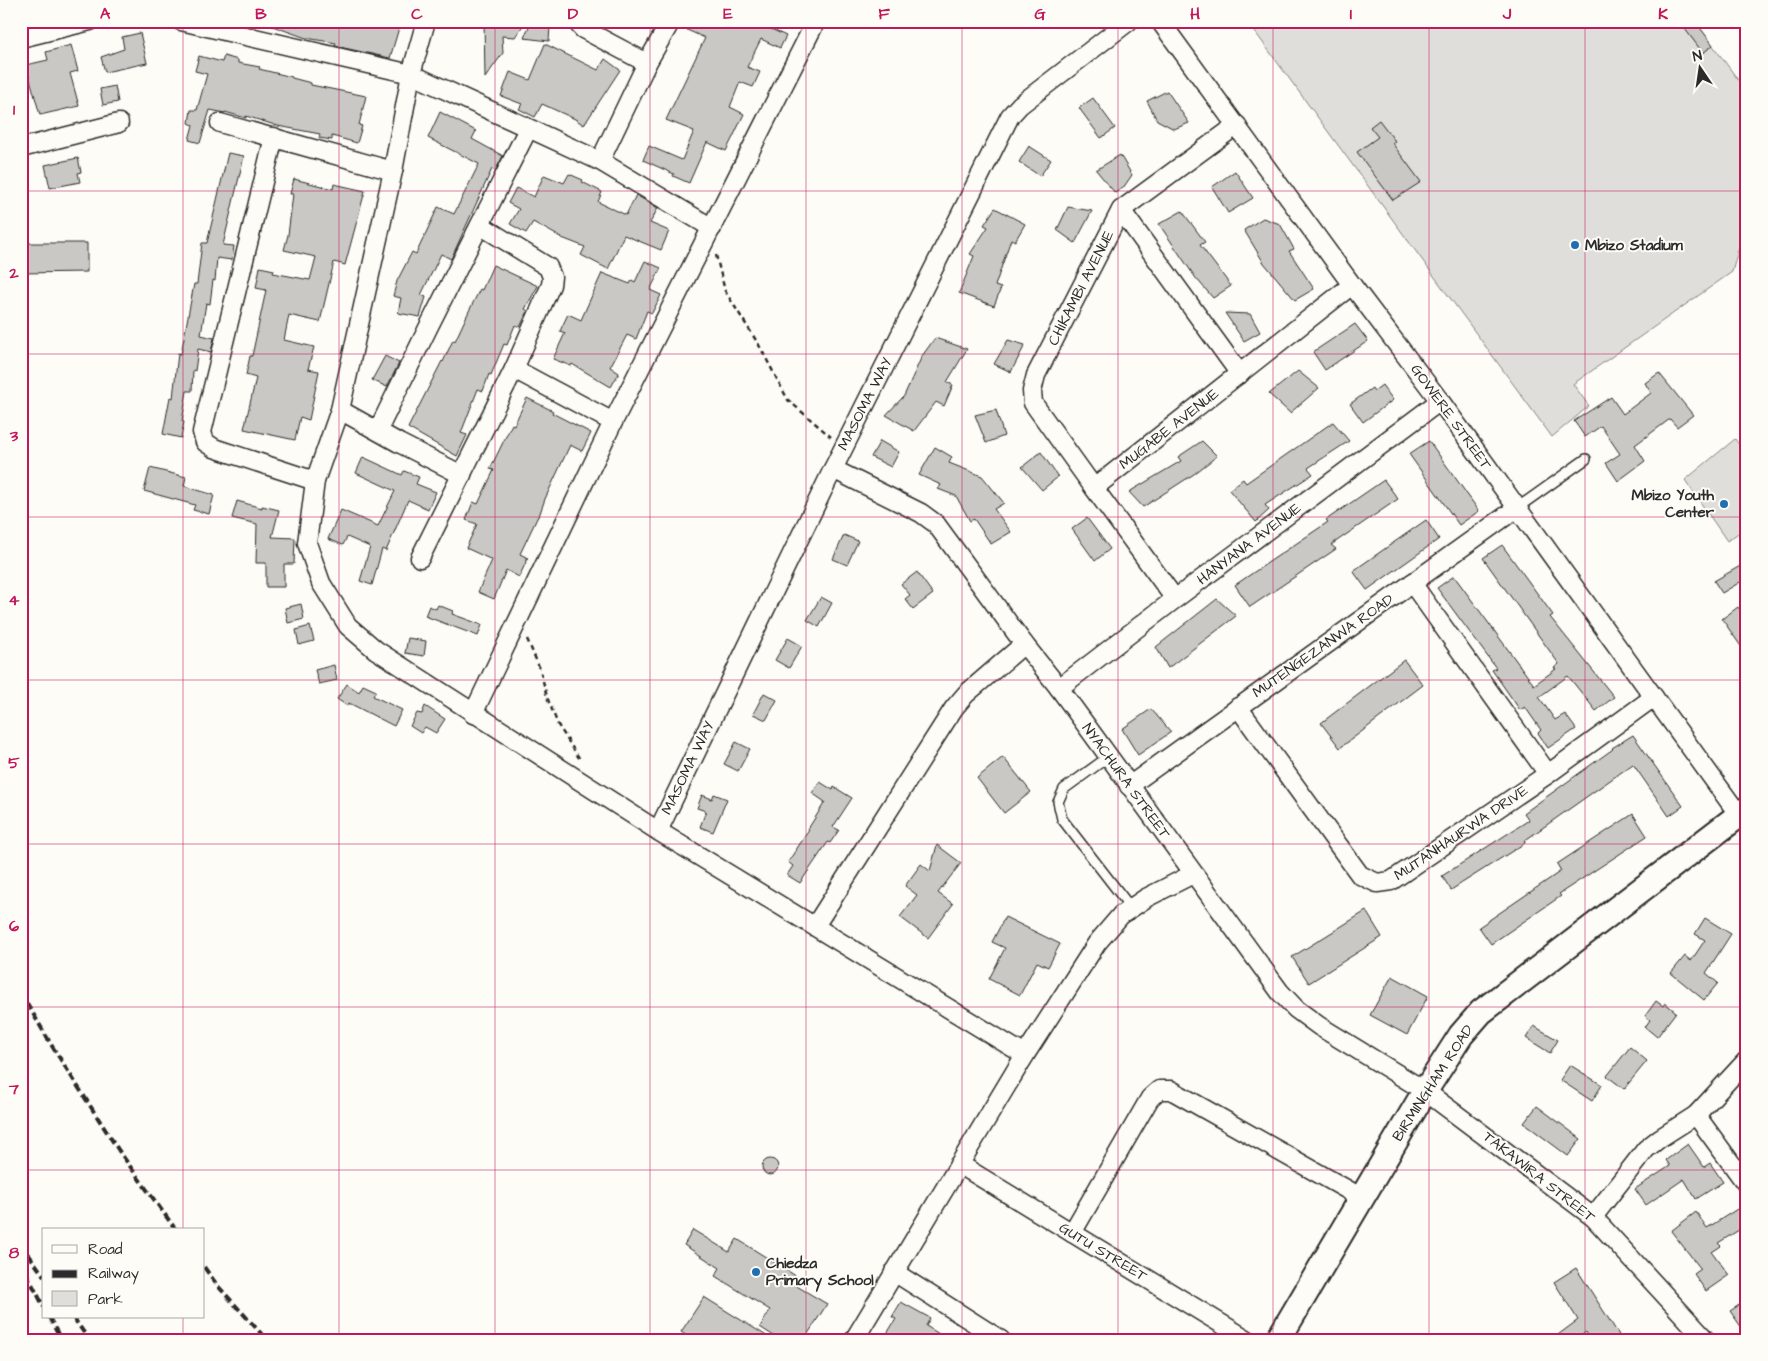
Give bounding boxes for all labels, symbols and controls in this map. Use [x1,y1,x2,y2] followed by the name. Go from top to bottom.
[100,3,111,25] text: A
[255,3,267,25] text: B
[411,3,423,25] text: C
[568,3,579,25] text: D
[723,3,733,25] text: E
[878,3,890,25] text: F
[1034,3,1046,25] text: G
[1190,3,1200,25] text: H
[1350,3,1352,25] text: I
[1502,3,1512,25] text: J
[1658,3,1668,25] text: K
[1676,42,1726,92] north arrow
[1691,46,1704,67] text: N
[13,99,16,121] text: 1
[1043,227,1119,349] street label: CHIKAMBI AVENUE
[1585,235,1683,256] place label: Mbizo Stadium
[1569,239,1581,251] marker: Mbizo Stadium
[8,262,19,284] text: 2
[833,354,897,454] street label: MASOMA WAY
[1406,360,1497,475] street label: GOWERE STREET
[1115,383,1223,475] street label: MUGABE AVENUE
[9,425,19,447] text: 3
[1631,485,1715,523] place label: Mbizo Youth Center
[1193,498,1305,590] street label: HANYANA AVENUE
[1718,498,1730,510] marker: Mbizo Youth Center
[9,589,20,611] text: 4
[1248,589,1398,703] street label: MUTENGEZANWA ROAD
[656,718,720,818] street label: MASOMA WAY
[1077,719,1176,844] street label: NYACHURA STREET
[8,752,20,774] text: 5
[1390,780,1532,886] street label: MUTANHAURWA DRIVE
[9,915,19,937] text: 6
[1387,1020,1479,1145] street label: BIRMINGHAM ROAD
[8,1078,19,1100] text: 7
[1479,1127,1600,1228] street label: TAKAWIRA STREET
[1055,1217,1152,1287] street label: GUTU STREET
[42,1228,205,1318] legend
[88,1239,123,1260] text: Road
[9,1242,20,1264] text: 8
[766,1253,874,1292] place label: Chiedza Primary School
[88,1263,139,1285] text: Railway
[750,1266,762,1278] marker: Chiedza Primary School
[88,1289,123,1310] text: Park

